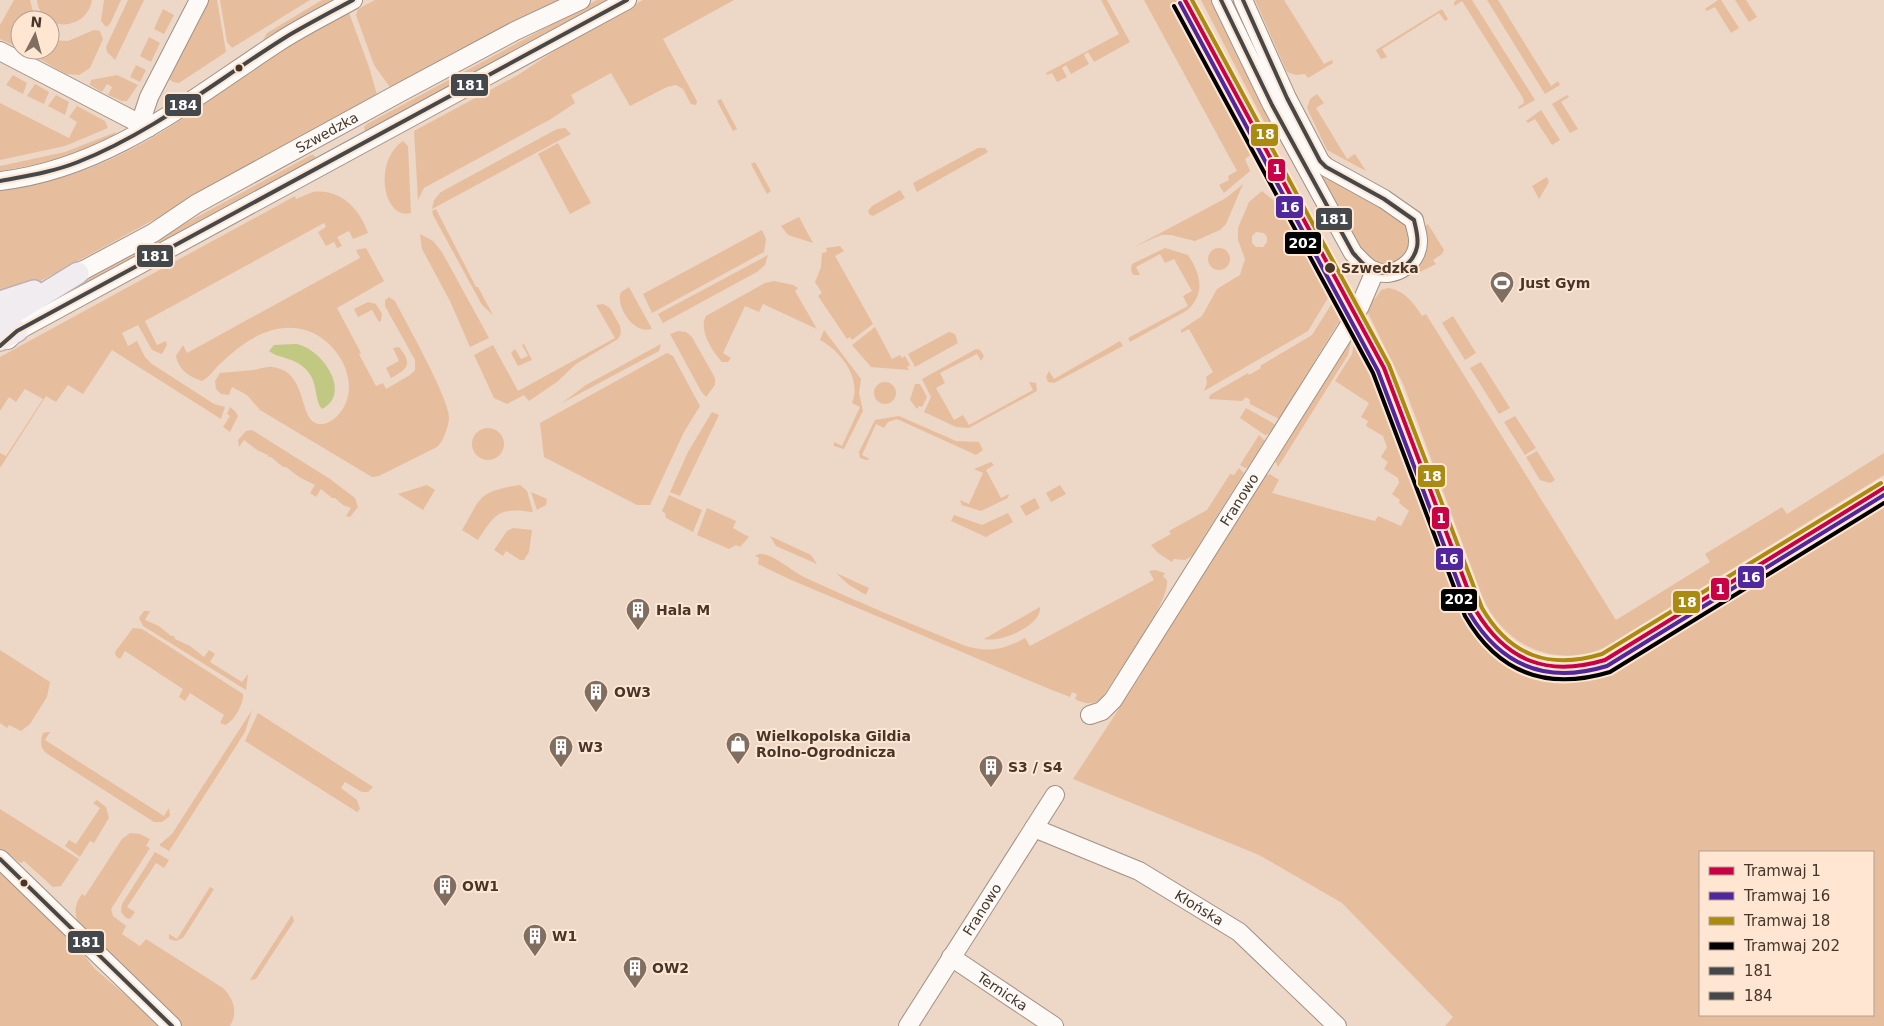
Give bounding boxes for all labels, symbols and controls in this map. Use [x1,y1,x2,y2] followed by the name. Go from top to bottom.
[10,10,60,60] north arrow
[30,14,43,31] text: N
[234,63,244,73] unlabelled marker
[450,73,489,97] line badge: 181
[455,77,485,93] text: 181
[164,93,202,117] line badge: 184
[168,97,198,113] text: 184
[293,109,361,156] street label: Szwedzka
[1250,123,1279,147] line badge: 18
[1255,126,1275,142] text: 18
[1267,158,1286,182] line badge: 1
[1272,161,1282,177] text: 1
[1275,195,1304,219] line badge: 16
[1280,199,1300,215] text: 16
[1315,207,1353,231] line badge: 181
[1319,211,1349,227] text: 181
[1284,231,1322,255] line badge: 202
[1288,235,1318,251] text: 202
[136,244,174,268] line badge: 181
[140,248,170,264] text: 181
[1341,260,1419,276] place label: Szwedzka
[1323,261,1337,275] marker: Szwedzka
[1489,270,1515,304] sports icon: Just Gym
[1519,275,1590,291] place label: Just Gym
[1417,464,1446,488] line badge: 18
[1422,468,1442,484] text: 18
[1217,471,1262,529] street label: Franowo
[1431,506,1450,530] line badge: 1
[1436,510,1446,526] text: 1
[1435,547,1464,571] line badge: 16
[1439,551,1459,567] text: 16
[1737,565,1765,589] line badge: 16
[1741,569,1761,585] text: 16
[1710,577,1730,601] line badge: 1
[1715,581,1725,597] text: 1
[1440,588,1478,612] line badge: 202
[1672,590,1701,614] line badge: 18
[1444,591,1474,607] text: 202
[1677,594,1697,610] text: 18
[625,597,651,631] building icon: Hala M
[656,602,710,618] place label: Hala M
[583,679,609,713] building icon: OW3
[614,684,651,700] place label: OW3
[756,728,911,760] place label: Wielkopolska Gildia Rolno-Ogrodnicza
[725,731,751,765] shop icon: Wielkopolska Gildia Rolno-Ogrodnicza
[548,734,574,768] building icon: W3
[578,739,603,755] place label: W3
[978,754,1004,788] building icon: S3 / S4
[1008,759,1063,775] place label: S3 / S4
[1699,851,1874,1016] legend
[1743,862,1821,880] text: Tramwaj 1
[432,873,458,907] building icon: OW1
[19,878,29,888] unlabelled marker
[462,878,499,894] place label: OW1
[960,880,1005,939] street label: Franowo
[1172,887,1227,929] street label: Kłońska
[1743,887,1830,905] text: Tramwaj 16
[1743,912,1830,930] text: Tramwaj 18
[522,923,548,957] building icon: W1
[552,928,577,944] place label: W1
[67,930,105,954] line badge: 181
[71,934,101,950] text: 181
[1743,937,1840,955] text: Tramwaj 202
[622,955,648,989] building icon: OW2
[652,960,689,976] place label: OW2
[1744,962,1773,980] text: 181
[973,968,1031,1014] street label: Ternicka
[1744,987,1773,1005] text: 184

